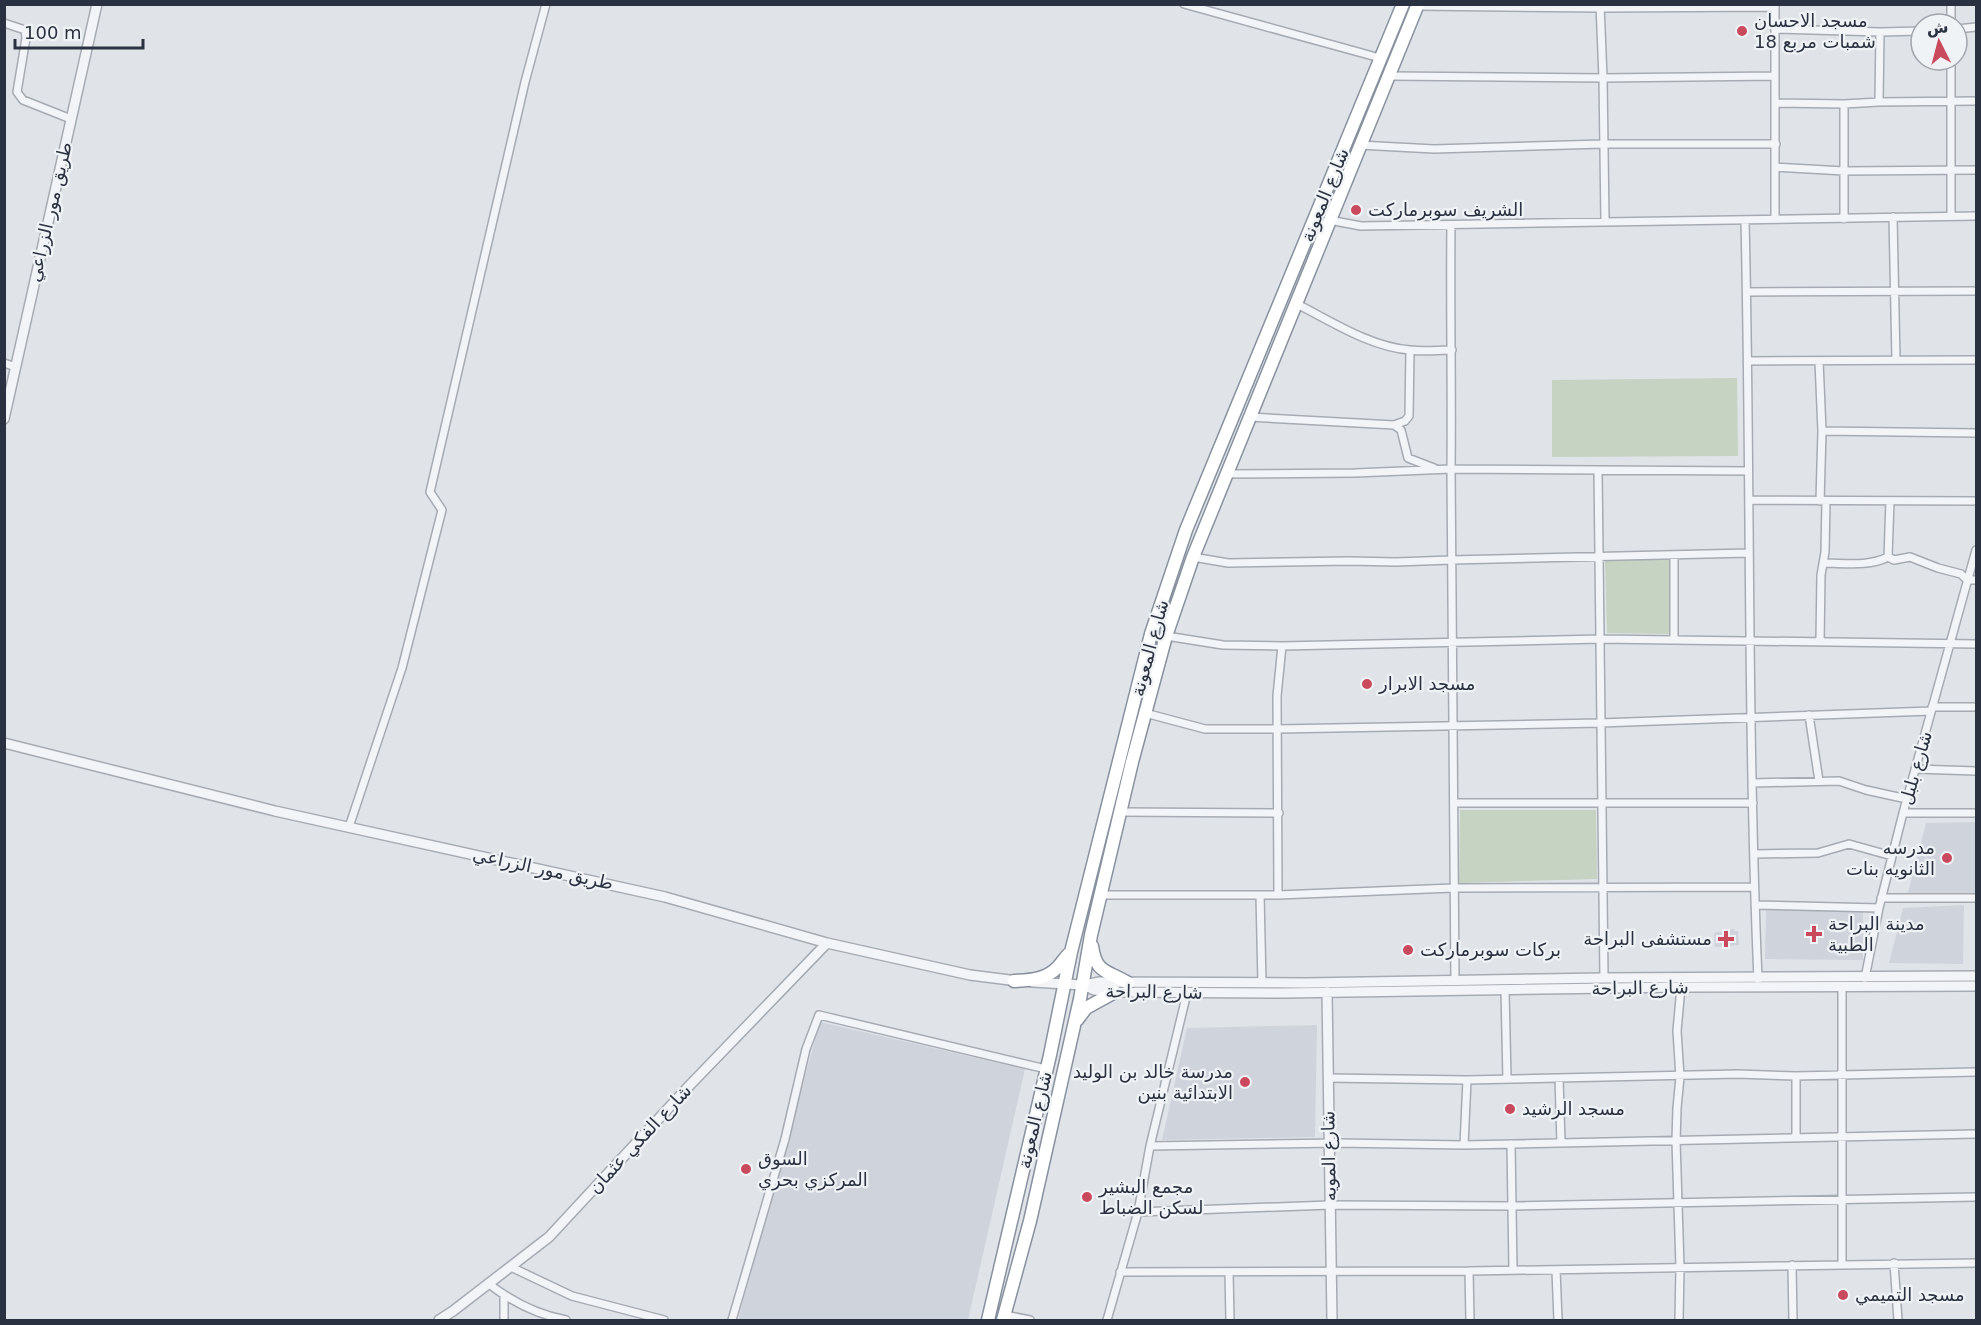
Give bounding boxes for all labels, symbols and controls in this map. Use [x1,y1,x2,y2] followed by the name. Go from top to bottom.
[1754,10,1876,53] place label: مسجد الاحسان شمبات مربع 18
[15,12,142,50] scale bar
[1909,12,1969,72] north arrow
[1926,17,1949,38] text: ش
[24,22,82,43] text: 100 m
[1735,24,1749,38] marker: مسجد الاحسان شمبات مربع 18
[23,140,77,284] street label: طريق مور الزراعي
[1296,145,1354,245] street label: شارع المعونة
[1368,199,1523,221] place label: الشريف سوبرماركت
[1349,203,1363,217] marker: الشريف سوبرماركت
[1127,597,1173,699] street label: شارع المعونة
[1378,673,1475,695] place label: مسجد الابرار
[1360,677,1374,691] marker: مسجد الابرار
[1895,729,1937,807] street label: شارع بلبل
[1846,837,1935,880] place label: مدرسه الثانويه بنات
[471,843,615,895] street label: طريق مور الزراعي
[1940,851,1954,865] marker: مدرسه الثانويه بنات
[1828,913,1925,955] place label: مدينة البراحة الطبية
[1805,925,1823,943] marker: مدينة البراحة الطبية
[1583,928,1712,950] place label: مستشفى البراحة
[1717,930,1735,948] marker: مستشفى البراحة
[1420,939,1561,961] place label: بركات سوبرماركت
[1401,943,1415,957] marker: بركات سوبرماركت
[1591,976,1689,1000] street label: شارع البراحة
[1105,980,1203,1004] street label: شارع البراحة
[1073,1061,1233,1104] place label: مدرسة خالد بن الوليد الابتدائية بنين
[1013,1069,1057,1171] street label: شارع المعونة
[1238,1075,1252,1089] marker: مدرسة خالد بن الوليد الابتدائية بنين
[584,1080,696,1198] street label: شارع الفكي عثمان
[1522,1098,1625,1120] place label: مسجد الرشيد
[1503,1102,1517,1116] marker: مسجد الرشيد
[1317,1111,1341,1201] street label: شارع المويه
[758,1148,868,1191] place label: السوق المركزي بحري
[739,1162,753,1176] marker: السوق المركزي بحري
[1098,1176,1204,1219] place label: مجمع البشير لسكن الضباط
[1080,1190,1094,1204] marker: مجمع البشير لسكن الضباط
[1855,1284,1965,1306] place label: مسجد التميمي
[1836,1288,1850,1302] marker: مسجد التميمي

